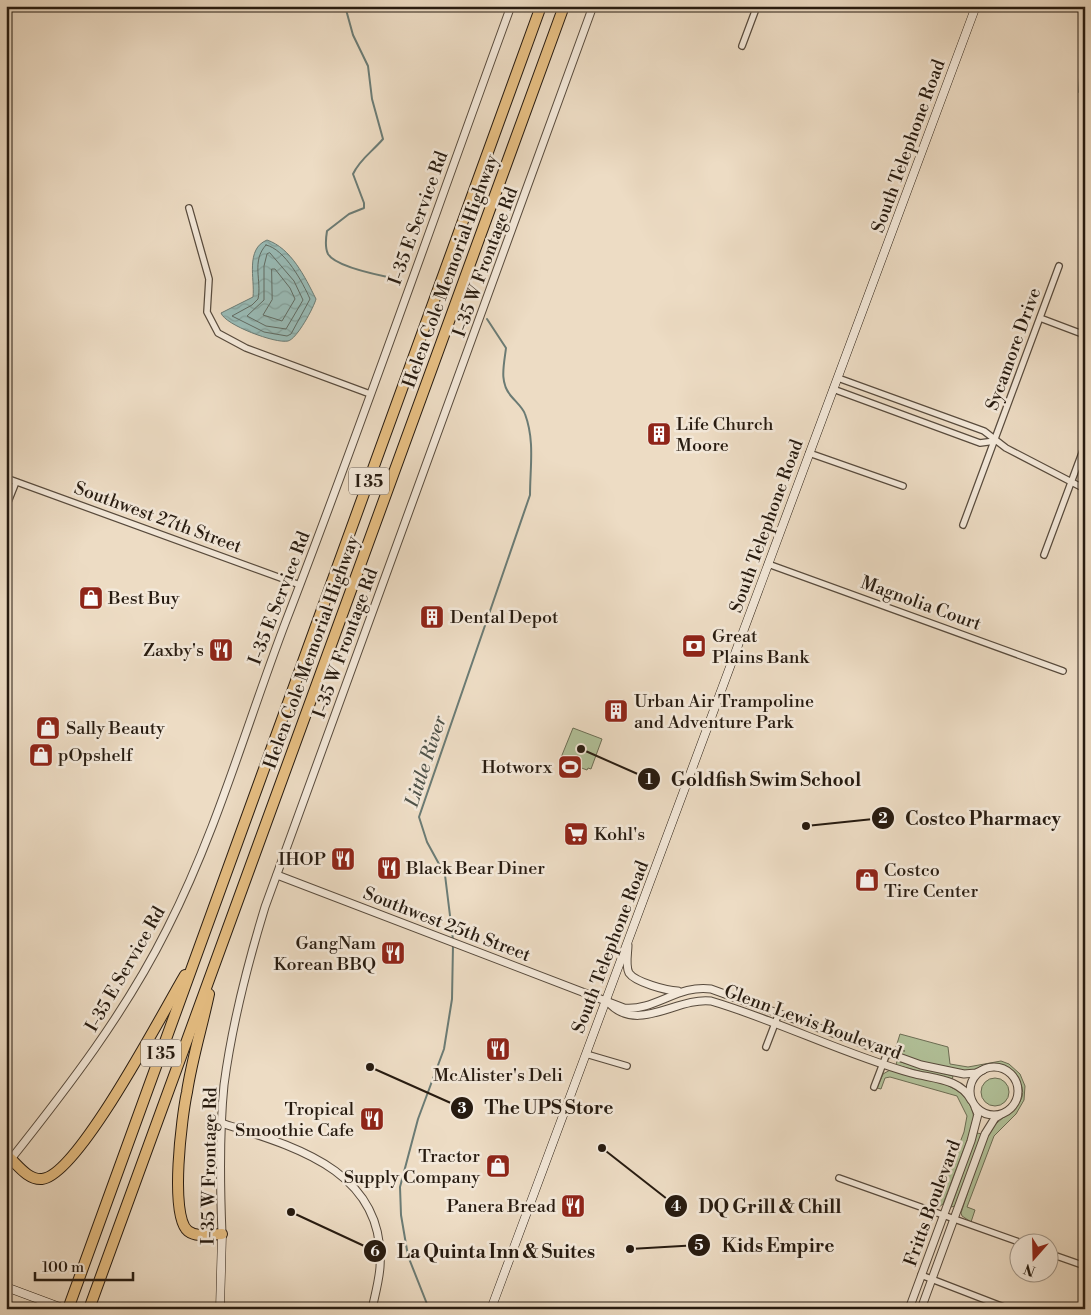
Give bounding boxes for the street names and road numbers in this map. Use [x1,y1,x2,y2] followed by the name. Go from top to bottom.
[866,56,951,236] street label: South Telephone Road
[384,147,454,288] street label: I-35 E Service Rd
[397,151,504,391] street label: Helen Cole Memorial Highway
[448,183,524,340] street label: I-35 W Frontage Rd
[981,285,1046,414] street label: Sycamore Drive
[724,436,809,616] street label: South Telephone Road
[349,468,389,494] road number: I 35
[71,476,245,559] street label: Southwest 27th Street
[243,528,316,668] street label: I-35 E Service Rd
[258,532,365,772] street label: Helen Cole Memorial Highway
[308,564,384,721] street label: I-35 W Frontage Rd
[857,571,985,636] street label: Magnolia Court
[567,857,654,1037] street label: South Telephone Road
[360,882,534,967] street label: Southwest 25th Street
[80,902,171,1036] street label: I-35 E Service Rd
[721,980,905,1066] street label: Glenn Lewis Boulevard
[141,1040,181,1066] road number: I 35
[197,1086,222,1245] street label: I-35 W Frontage Rd
[899,1136,966,1270] street label: Fritts Boulevard

